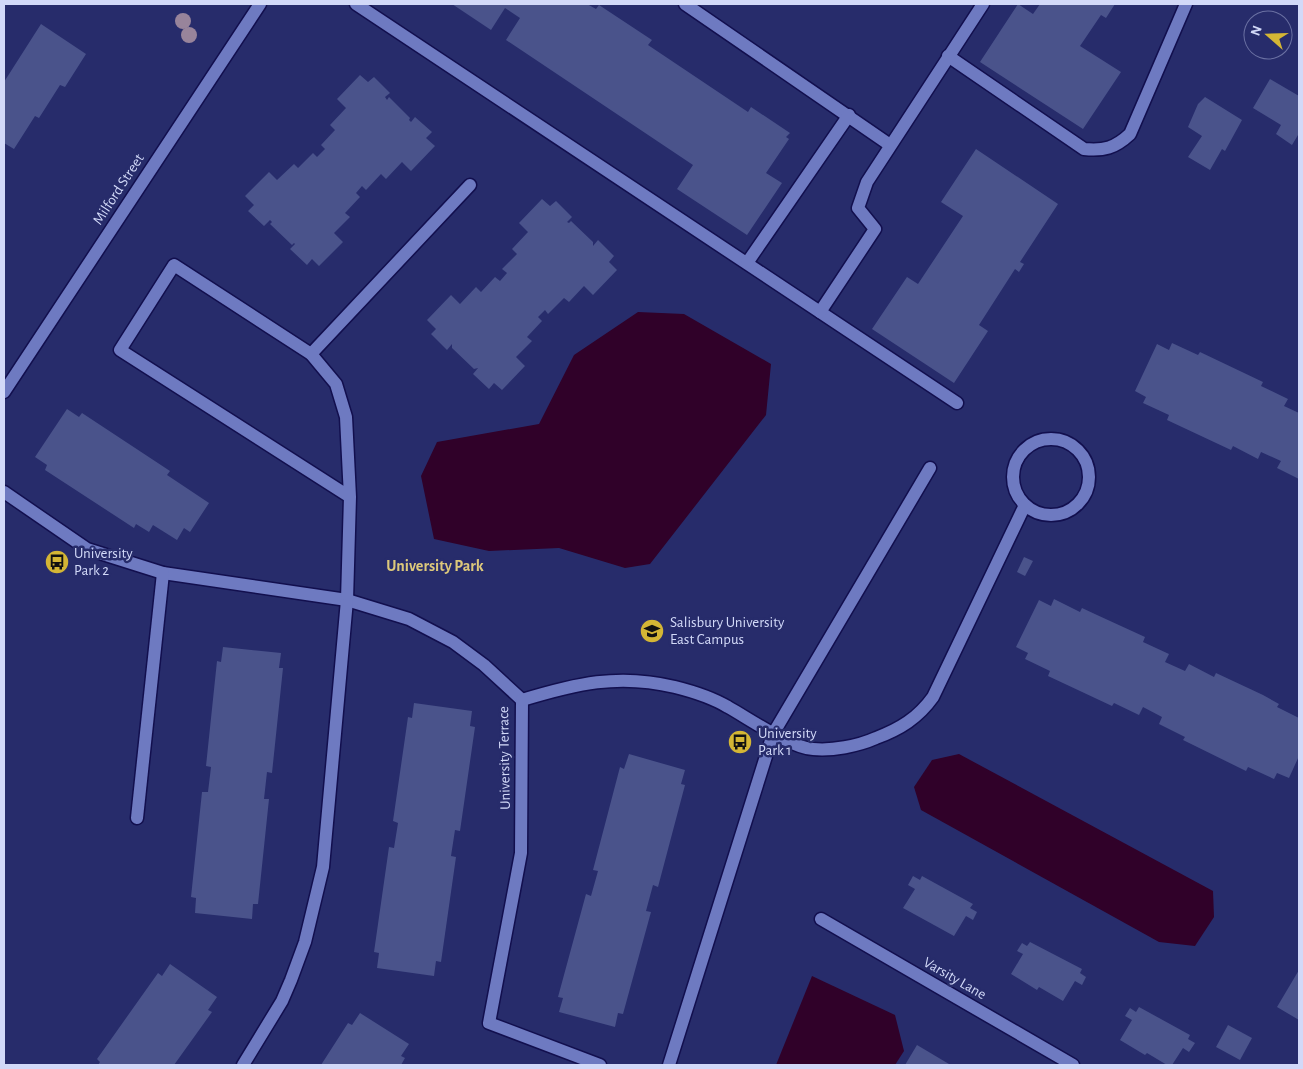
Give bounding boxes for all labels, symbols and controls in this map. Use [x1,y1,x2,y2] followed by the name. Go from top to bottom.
[1243,10,1293,60] north arrow
[1248,24,1265,38] text: N
[90,151,147,227] street label: Milford Street
[74,546,133,578] place label: University Park 2
[44,549,70,575] bus stop icon: University Park 2
[386,558,484,575] district label: University Park
[670,615,785,647] place label: Salisbury University East Campus
[639,618,665,644] school or university icon: Salisbury University East Campus
[496,706,513,810] street label: University Terrace
[758,726,817,758] place label: University Park 1
[727,729,753,755] bus stop icon: University Park 1
[921,954,989,1002] street label: Varsity Lane

